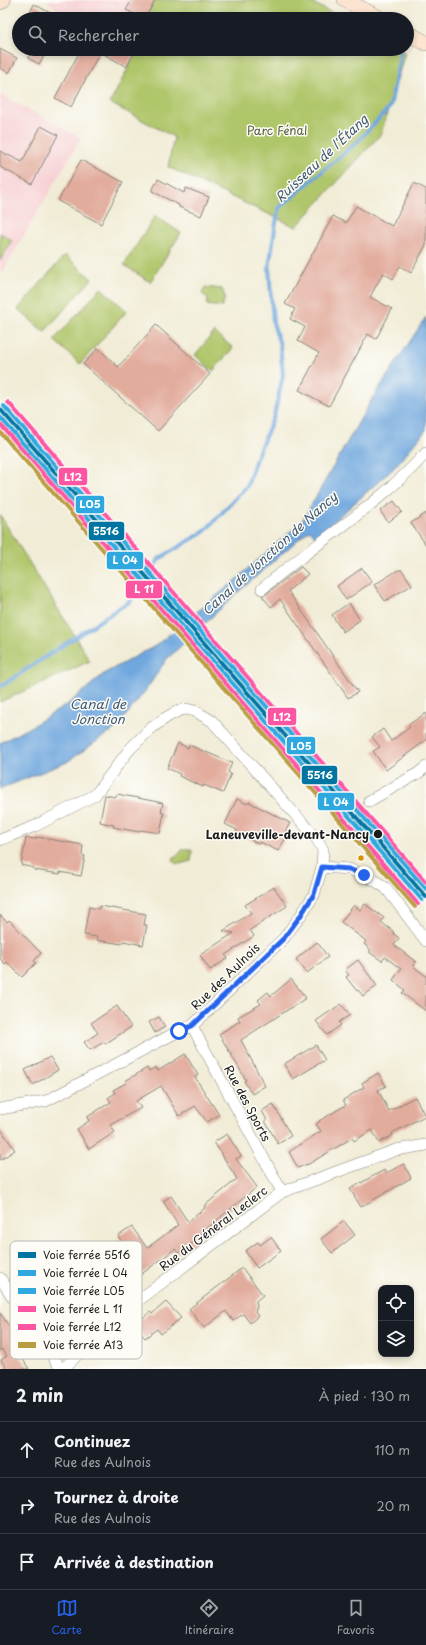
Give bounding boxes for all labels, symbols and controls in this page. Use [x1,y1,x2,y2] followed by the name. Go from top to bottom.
[12,12,414,56] search box
[26,23,48,45] icon: search
[58,23,139,46] text: Rechercher
[270,109,373,206] water label: Ruisseau de l'Étang
[247,121,307,139] park label: Parc Fénal
[58,467,88,486] line badge: L12
[64,468,82,485] text: L12
[197,486,342,619] water label: Canal de Jonction de Nancy
[75,495,105,514] line badge: L05
[79,495,101,512] text: L05
[88,521,125,541] line badge: 5516
[93,522,119,539] text: 5516
[106,551,144,570] line badge: L 04
[113,551,138,568] text: L 04
[125,580,163,599] line badge: L 11
[134,580,154,597] text: L 11
[70,694,127,728] water label: Canal de Jonction
[267,707,297,726] line badge: L12
[273,708,291,725] text: L12
[286,736,316,755] line badge: L05
[290,737,312,754] text: L05
[301,765,338,785] line badge: 5516
[307,766,333,783] text: 5516
[317,792,355,811] line badge: L 04
[324,793,349,810] text: L 04
[206,825,369,843] place label: Laneuveville-devant-Nancy
[372,828,384,840] marker: Laneuveville-devant-Nancy
[356,853,366,863] unlabelled marker
[355,866,373,884] route end
[187,938,264,1014] street label: Rue des Aulnois
[170,1022,188,1040] route start
[220,1062,276,1145] street label: Rue des Sports
[155,1181,271,1275] street label: Rue du Général Leclerc
[10,1241,142,1359] legend
[43,1246,131,1263] text: Voie ferrée 5516
[43,1264,128,1281] text: Voie ferrée L 04
[43,1282,125,1299] text: Voie ferrée L05
[378,1285,414,1357] map controls
[378,1285,414,1321] button: locate
[43,1300,122,1317] text: Voie ferrée L 11
[43,1318,122,1335] text: Voie ferrée L12
[378,1321,414,1357] button: layers
[43,1336,123,1353] text: Voie ferrée A13
[16,1382,63,1408] text: 2 min
[319,1386,410,1405] text: À pied · 130 m
[54,1429,130,1452] text: Continuez
[16,1439,38,1461] icon: ahead
[375,1440,410,1459] text: 110 m
[54,1452,151,1471] text: Rue des Aulnois
[54,1485,179,1508] text: Tournez à droite
[16,1495,38,1517] icon: right
[376,1496,410,1515] text: 20 m
[54,1508,151,1527] text: Rue des Aulnois
[54,1550,214,1573] text: Arrivée à destination
[16,1551,38,1573] icon: arrive
[51,1597,82,1638] tab: Carte
[185,1597,234,1638] tab: Itinéraire
[337,1597,375,1638] tab: Favoris

